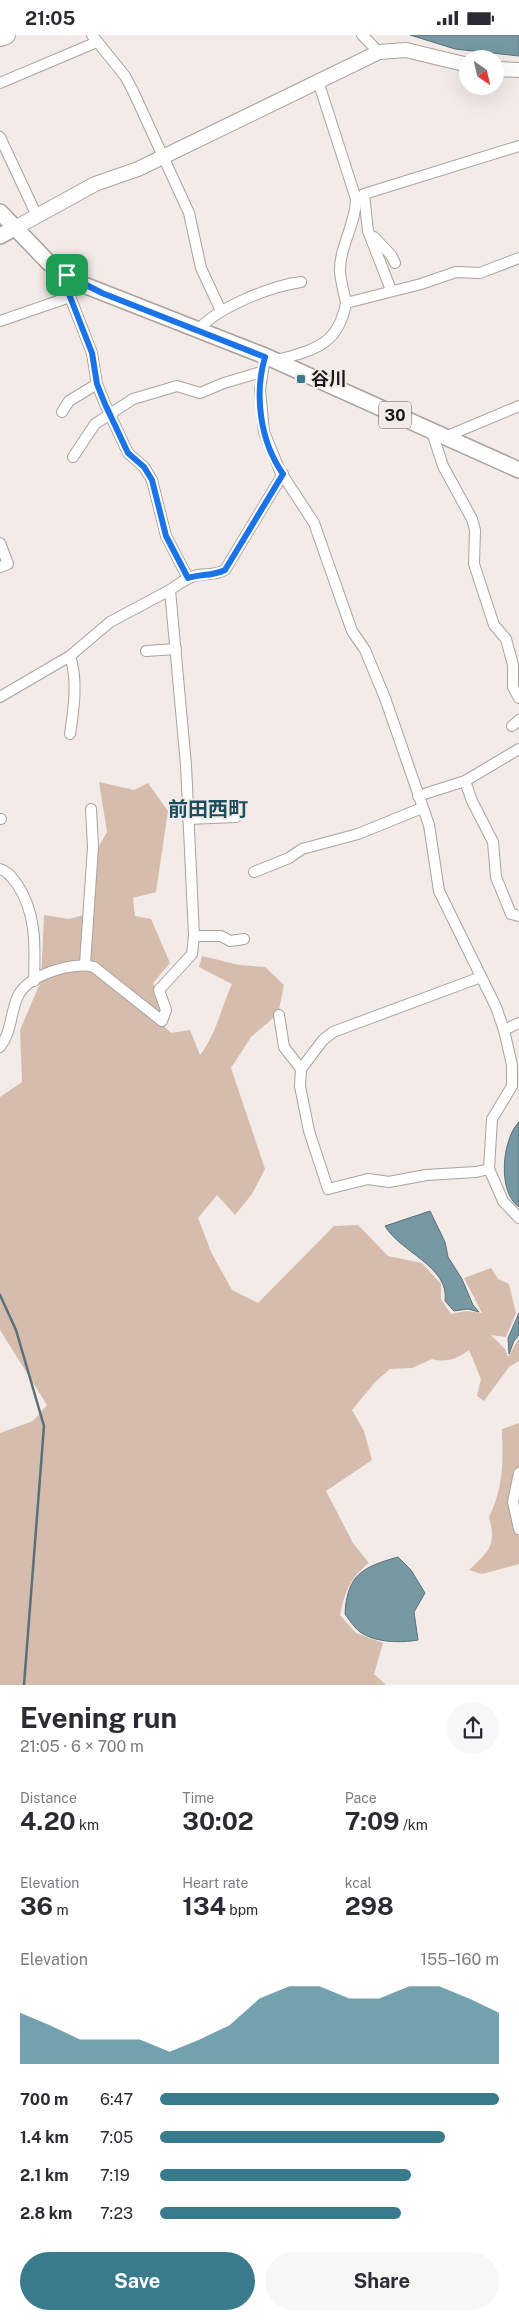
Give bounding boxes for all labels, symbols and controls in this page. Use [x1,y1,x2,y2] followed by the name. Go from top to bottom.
[25,7,75,29] text: 21:05
[459,50,504,95] north arrow
[459,50,504,95] map controls
[46,254,88,296] pin
[53,261,81,289] icon: arrive
[311,368,347,389] place label: 谷川
[295,373,307,385] marker: 谷川
[379,401,411,429] road number: 30
[168,797,248,821] district label: 前田西町
[20,1701,177,1734] text: Evening run
[447,1702,499,1754] button: share
[20,1737,144,1756] text: 21:05 · 6 × 700 m
[20,1790,77,1806] text: Distance
[182,1790,214,1806] text: Time
[345,1790,377,1806] text: Pace
[20,1806,76,1836] text: 4.20
[182,1806,254,1836] text: 30:02
[345,1806,400,1836] text: 7:09
[76,1817,99,1833] text: km
[400,1817,428,1833] text: /km
[20,1875,79,1891] text: Elevation
[182,1875,249,1891] text: Heart rate
[345,1875,372,1891] text: kcal
[20,1891,53,1921] text: 36
[182,1891,226,1921] text: 134
[345,1891,394,1921] text: 298
[53,1902,69,1918] text: m
[226,1902,258,1918] text: bpm
[20,1950,88,1969] text: Elevation
[420,1950,499,1969] text: 155–160 m
[20,2090,68,2109] text: 700 m
[100,2090,133,2109] text: 6:47
[20,2128,69,2147] text: 1.4 km
[100,2128,133,2147] text: 7:05
[20,2166,69,2185] text: 2.1 km
[100,2166,130,2185] text: 7:19
[20,2204,72,2223] text: 2.8 km
[100,2204,133,2223] text: 7:23
[20,2252,255,2310] button: Save
[265,2252,499,2310] button: Share

